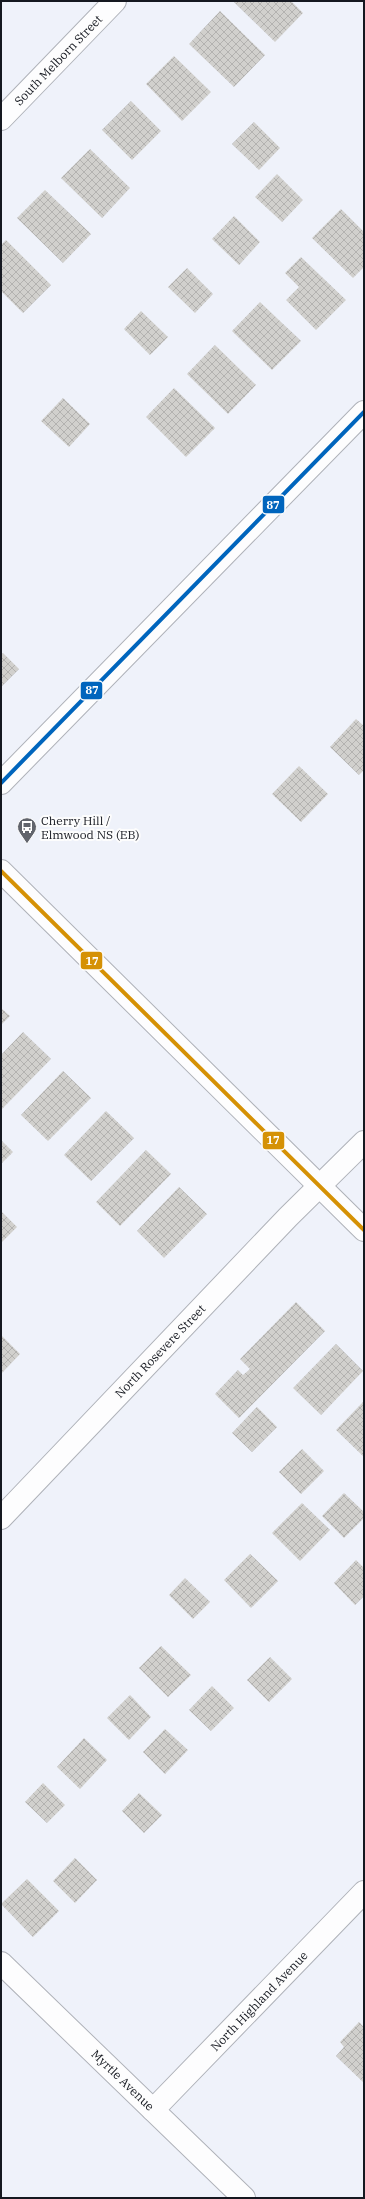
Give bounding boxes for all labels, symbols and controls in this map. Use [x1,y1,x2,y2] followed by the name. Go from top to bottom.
[11,12,105,108] street label: South Melborn Street
[262,495,285,514] line badge: 87
[266,498,280,512] text: 87
[80,681,103,700] line badge: 87
[85,683,99,697] text: 87
[41,813,140,842] place label: Cherry Hill / Elmwood NS (EB)
[16,816,38,844] bus stop icon: Cherry Hill / Elmwood NS (EB)
[80,951,103,970] line badge: 17
[85,954,99,968] text: 17
[262,1131,285,1150] line badge: 17
[266,1133,280,1147] text: 17
[112,1301,208,1401] street label: North Rosevere Street
[207,1948,311,2054] street label: North Highland Avenue
[88,2046,158,2114] street label: Myrtle Avenue

